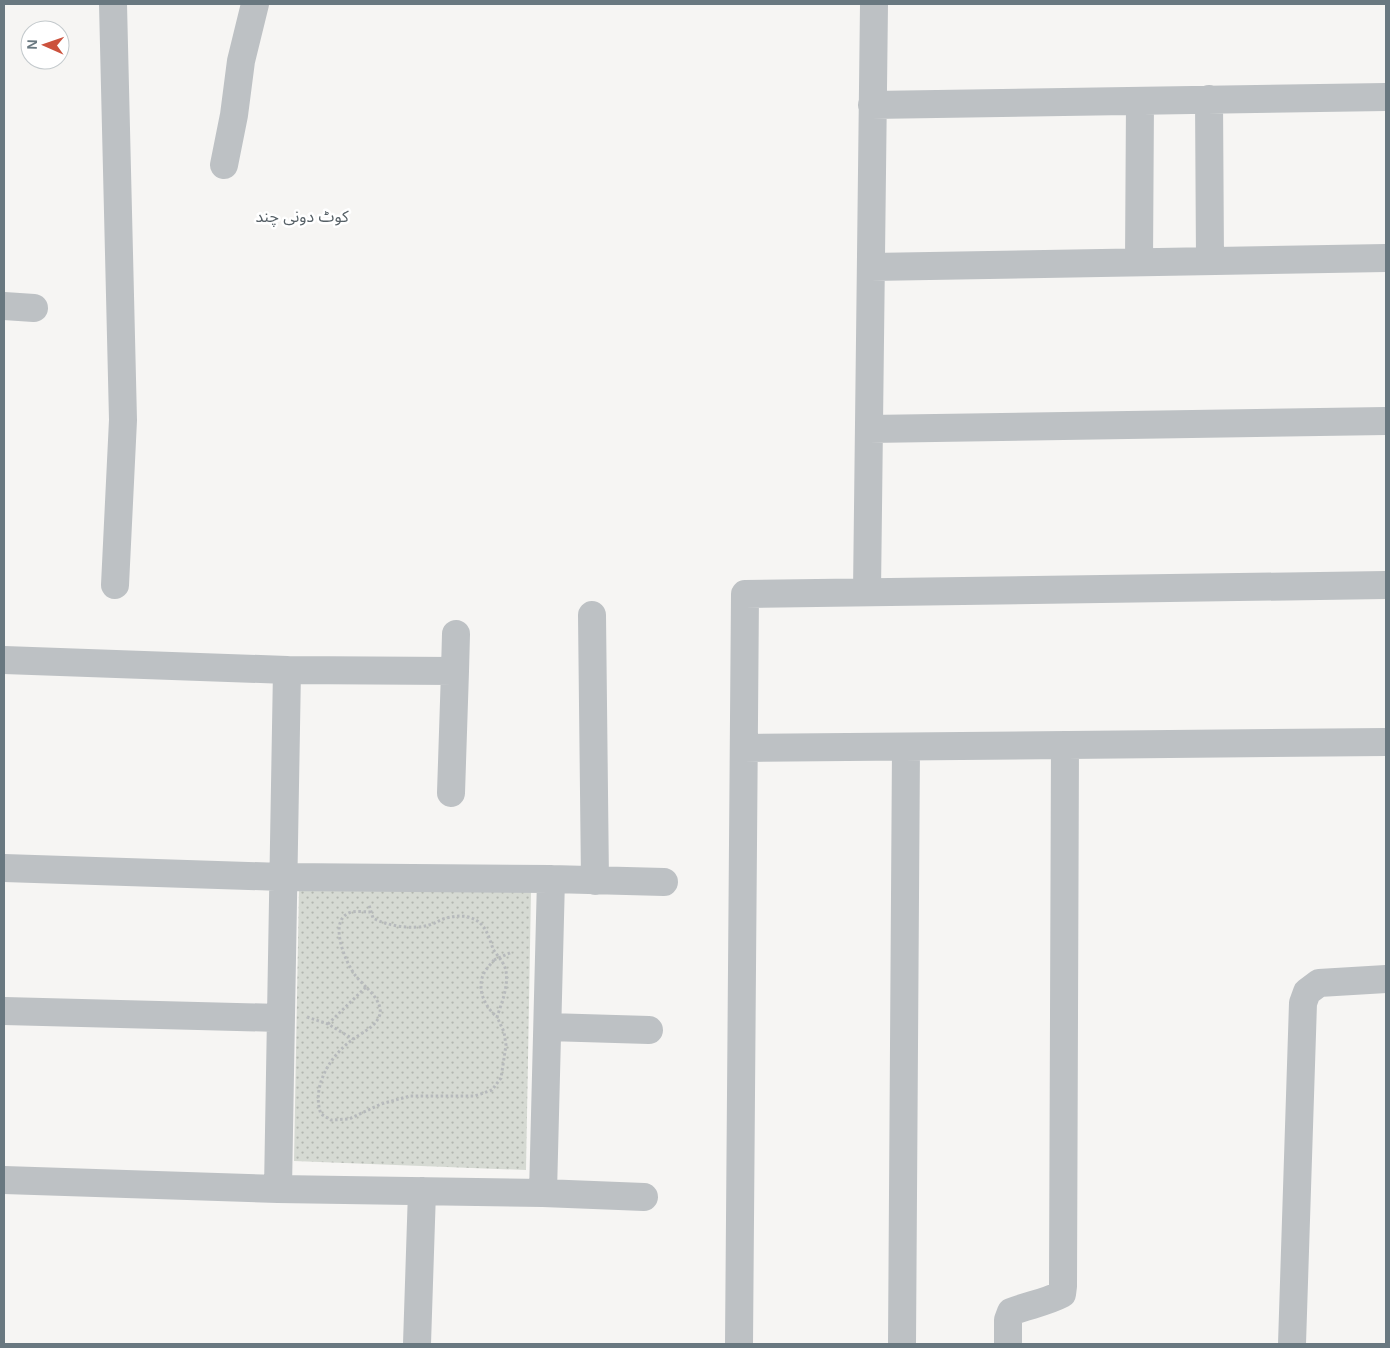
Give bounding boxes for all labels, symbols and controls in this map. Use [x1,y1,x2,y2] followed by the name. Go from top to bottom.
[20,20,70,70] north arrow
[24,39,40,50] text: N
[255,208,349,227] district label: کوٹ دونی چند

